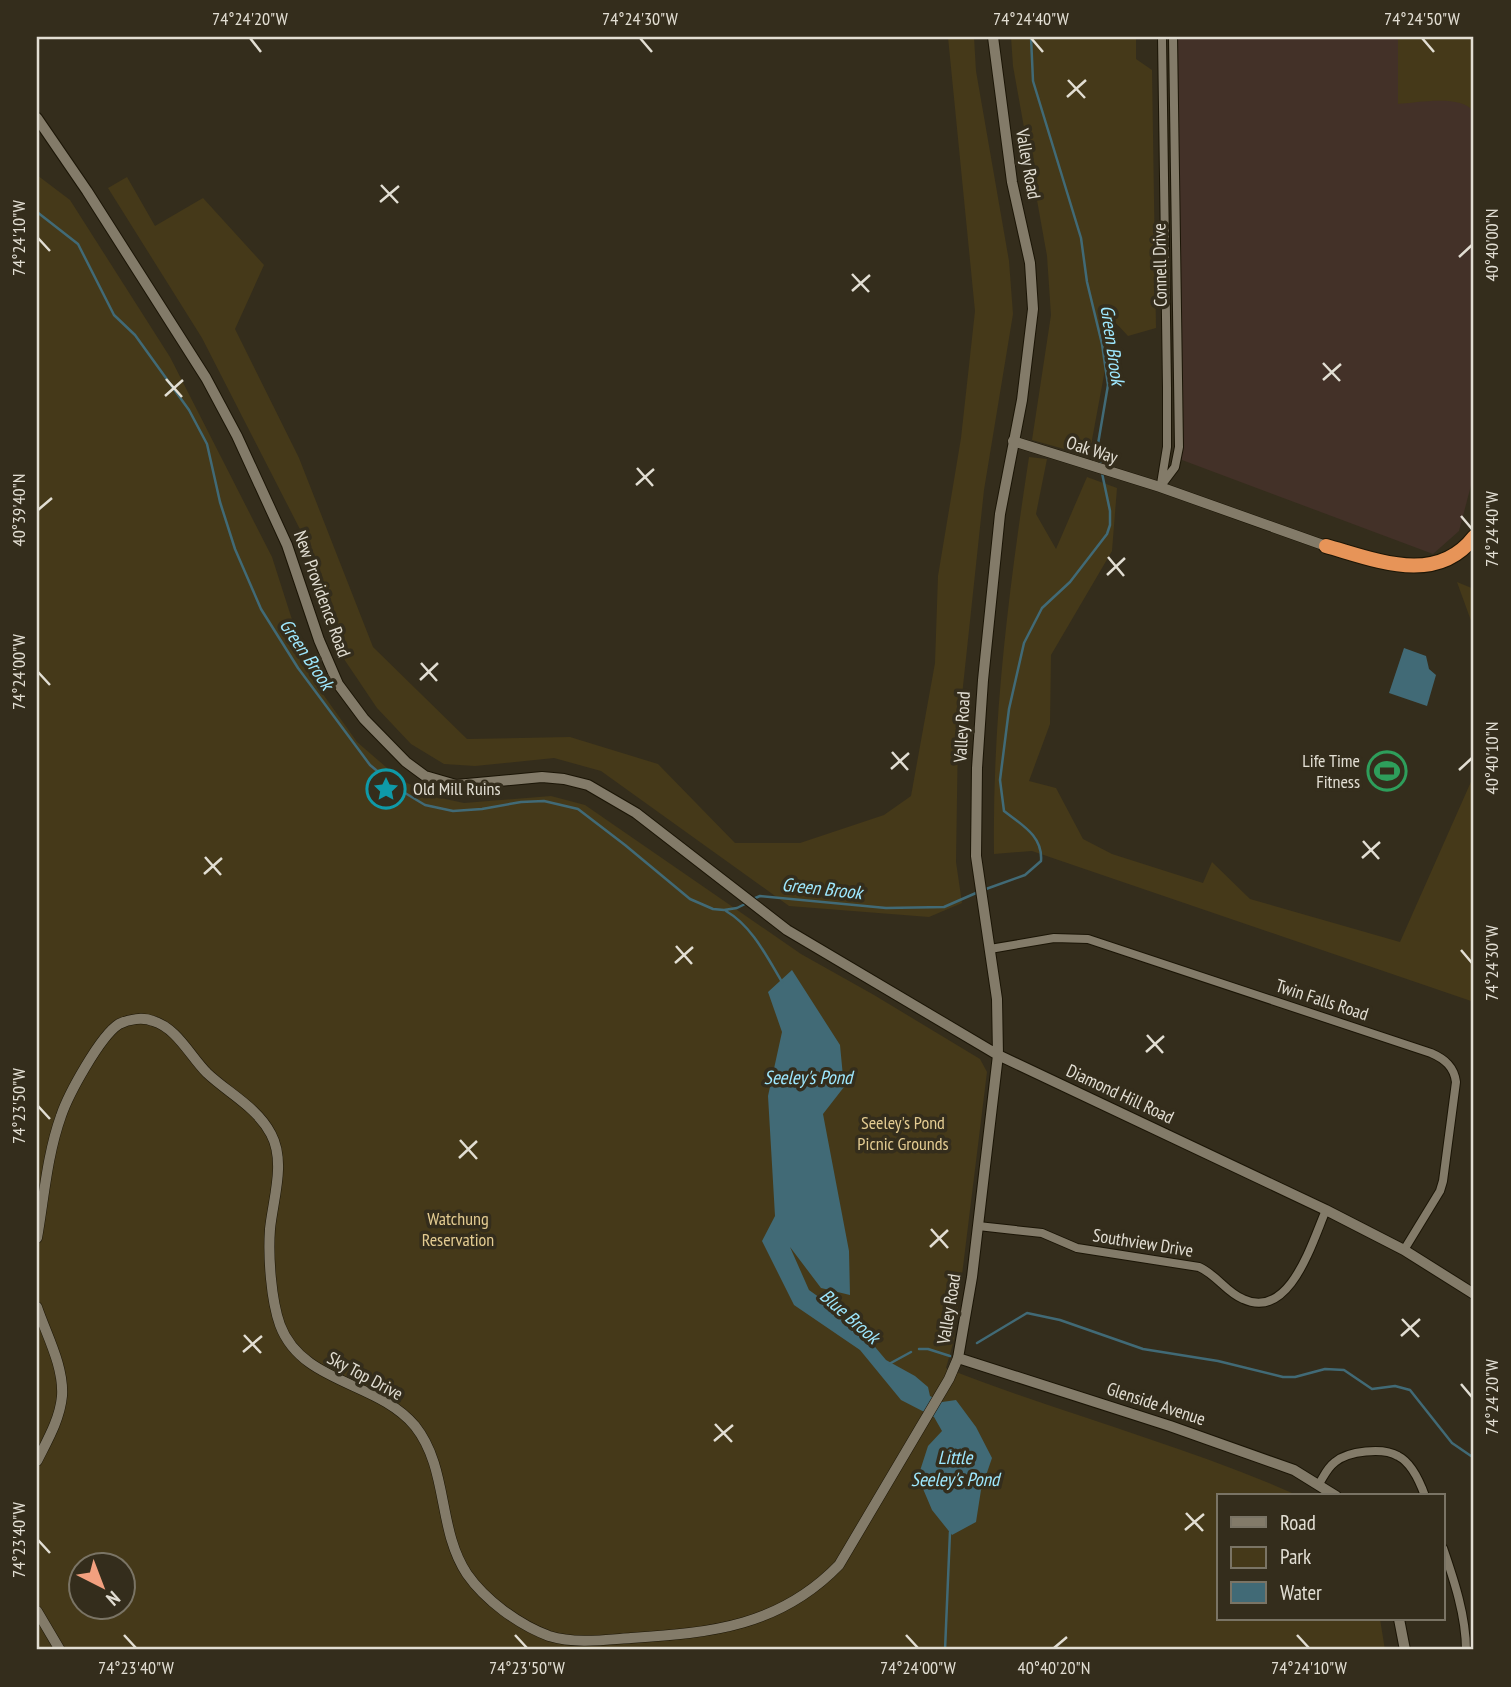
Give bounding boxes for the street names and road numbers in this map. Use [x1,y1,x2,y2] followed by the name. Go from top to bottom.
[1011,126,1046,201] street label: Valley Road
[1147,223,1172,307] street label: Connell Drive
[1064,430,1121,469] street label: Oak Way
[289,527,356,660] street label: New Providence Road
[948,691,975,764] street label: Valley Road
[1273,974,1371,1025] street label: Twin Falls Road
[1063,1059,1178,1128] street label: Diamond Hill Road
[1091,1223,1195,1262] street label: Southview Drive
[931,1272,965,1347] street label: Valley Road
[323,1346,407,1405] street label: Sky Top Drive
[1104,1377,1208,1430] street label: Glenside Avenue

